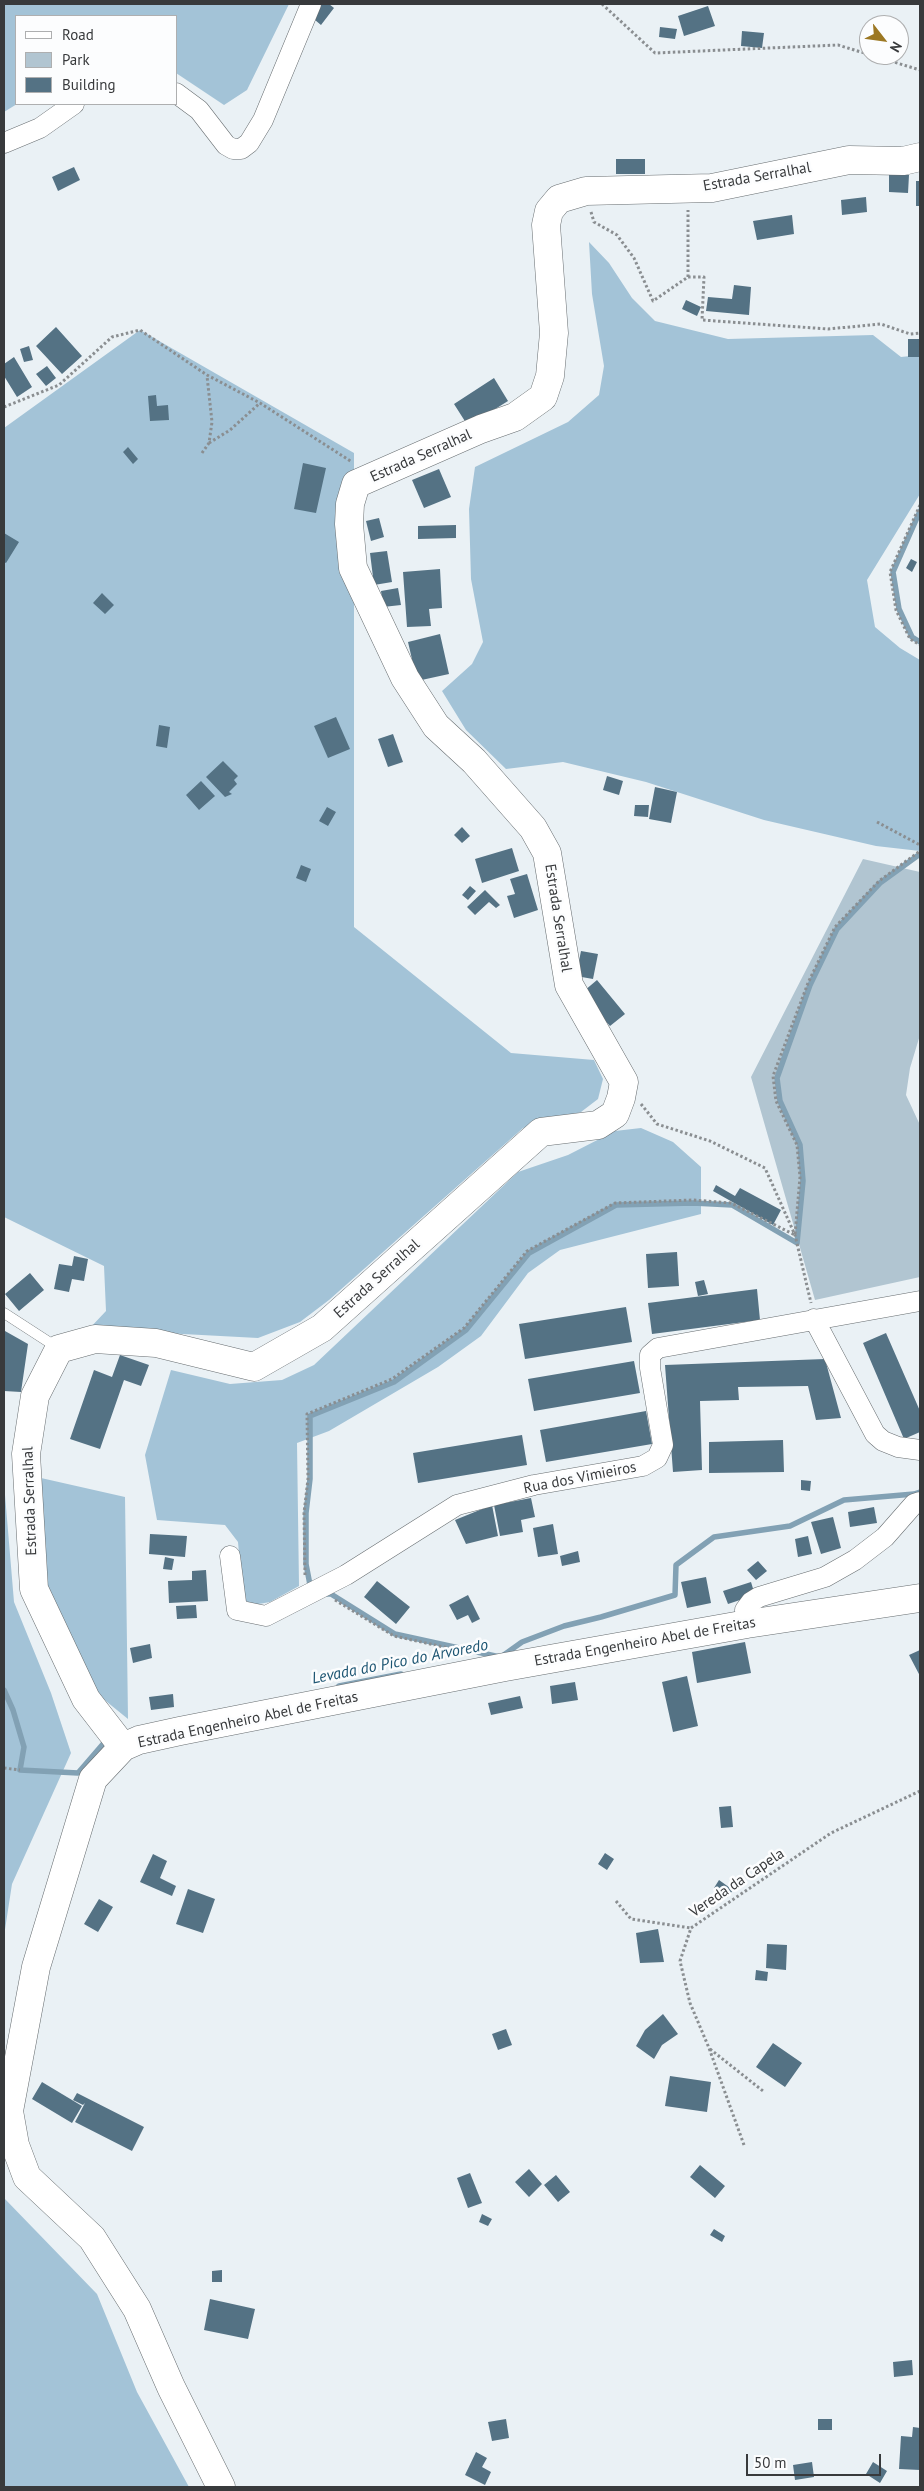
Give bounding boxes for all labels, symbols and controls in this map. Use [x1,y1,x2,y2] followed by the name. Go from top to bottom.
[15,15,178,105] legend
[859,15,909,65] north arrow
[62,25,94,44] text: Road
[886,39,906,55] text: N
[62,50,90,69] text: Park
[62,75,116,94] text: Building
[702,159,812,195] street label: Estrada Serralhal
[367,426,475,486] street label: Estrada Serralhal
[541,863,575,973] street label: Estrada Serralhal
[330,1236,424,1322] street label: Estrada Serralhal
[19,1446,41,1556] street label: Estrada Serralhal
[522,1458,638,1498] street label: Rua dos Vimieiros
[533,1614,757,1670] street label: Estrada Engenheiro Abel de Freitas
[310,1635,490,1689] water label: Levada do Pico do Arvoredo
[136,1688,360,1752] street label: Estrada Engenheiro Abel de Freitas
[686,1845,788,1921] street label: Vereda da Capela
[749,2444,884,2476] scale bar
[754,2453,787,2472] text: 50 m

